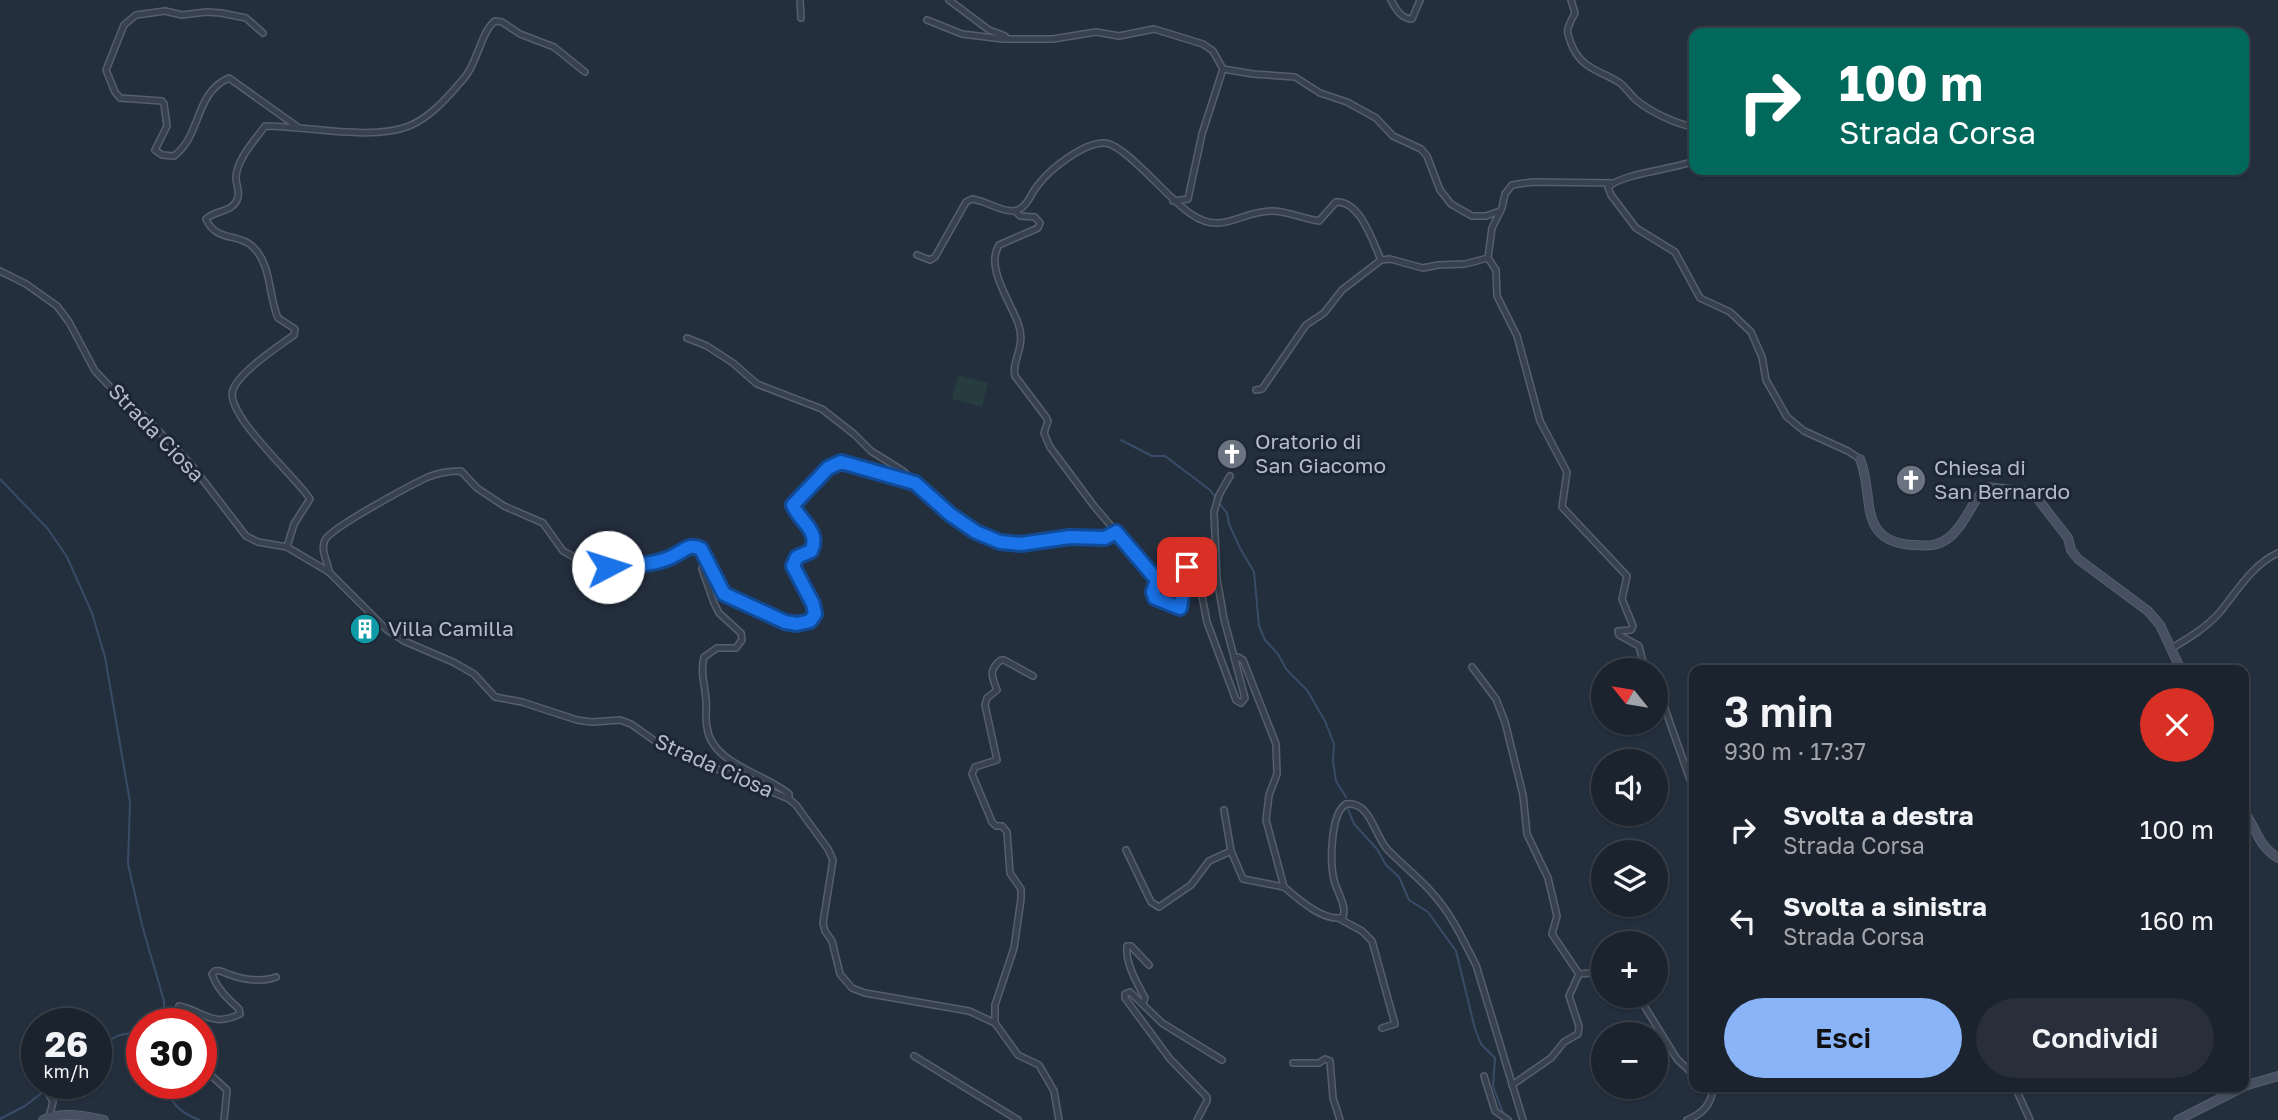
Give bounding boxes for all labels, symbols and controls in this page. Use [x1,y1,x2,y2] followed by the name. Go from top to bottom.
[1839,53,1983,112] text: 100 m
[1724,56,1815,147] icon: right
[1839,113,2036,151] text: Strada Corsa
[103,378,210,487] street label: Strada Ciosa
[1255,428,1386,478] place label: Oratorio di San Giacomo
[1215,437,1249,471] church icon: Oratorio di San Giacomo
[1934,454,2070,504] place label: Chiesa di San Bernardo
[1894,463,1928,497] church icon: Chiesa di San Bernardo
[571,530,645,604] position arrow
[1157,537,1217,597] pin
[1168,548,1206,586] icon: arrive
[348,612,382,646] building icon: Villa Camilla
[388,615,514,641] place label: Villa Camilla
[1591,658,1668,735] north arrow
[1591,658,1668,1099] map controls
[1724,686,1833,736] text: 3 min
[2140,688,2214,762] button: close
[651,727,778,803] street label: Strada Ciosa
[1724,737,1866,765] text: 930 m · 17:37
[1591,749,1668,826] button: sound
[1783,800,1974,831] text: Svolta a destra
[1724,811,1762,849] icon: right
[2140,814,2214,845] text: 100 m
[1783,831,1925,859] text: Strada Corsa
[1591,840,1668,917] button: layers
[1783,891,1987,922] text: Svolta a sinistra
[1724,902,1762,940] icon: left
[2140,905,2214,936] text: 160 m
[1783,922,1925,950] text: Strada Corsa
[1591,931,1668,1008] button: +
[1724,998,1962,1078] button: Esci
[1976,998,2214,1078] button: Condividi
[126,1008,217,1099] speed limit sign: 30
[1591,1022,1668,1099] button: −
[45,1023,88,1065] text: 26
[44,1060,89,1082] text: km/h

